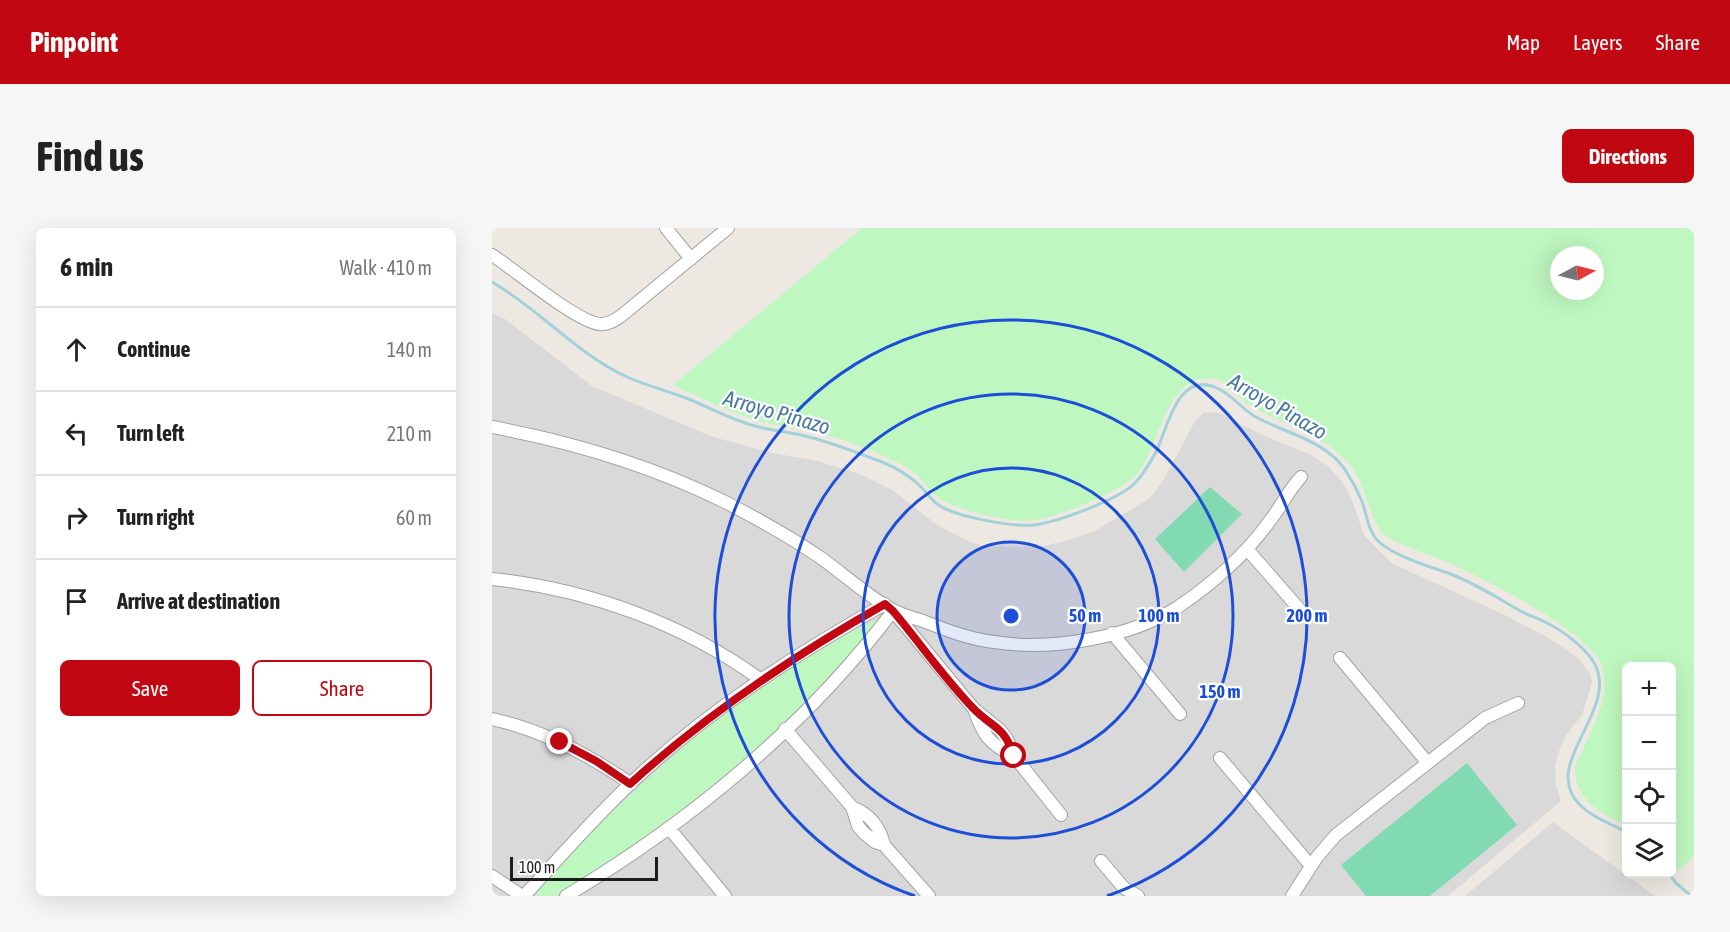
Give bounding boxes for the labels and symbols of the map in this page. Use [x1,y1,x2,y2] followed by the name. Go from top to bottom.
[1550,246,1604,300] north arrow
[1223,367,1332,445] water label: Arroyo Pinazo
[720,384,833,440] water label: Arroyo Pinazo
[1069,605,1101,626] text: 50 m
[1139,605,1179,626] text: 100 m
[1287,605,1327,626] text: 200 m
[1001,606,1021,626] centre of rings
[1200,681,1240,702] text: 150 m
[546,728,572,754] route end
[1000,742,1026,768] route start
[510,854,658,882] scale bar

